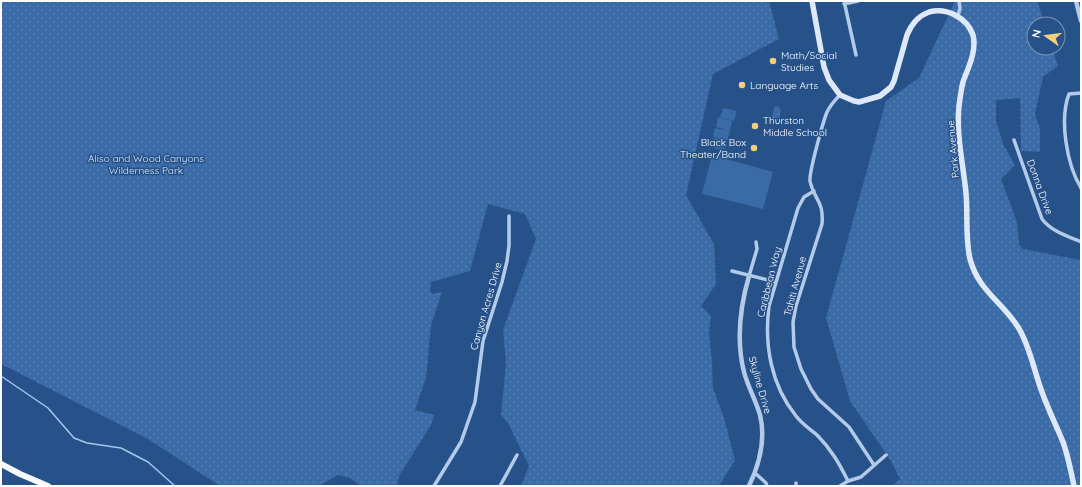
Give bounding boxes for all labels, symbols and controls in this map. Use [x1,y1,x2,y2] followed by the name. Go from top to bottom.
[1026,16,1066,56] north arrow
[1029,28,1044,39] text: N
[781,49,837,74] place label: Math/Social Studies
[768,56,778,66] marker: Math/Social Studies
[750,79,818,92] place label: Language Arts
[737,80,747,90] marker: Language Arts
[763,114,827,139] place label: Thurston Middle School
[944,119,962,179] street label: Park Avenue
[750,121,760,131] marker: Thurston Middle School
[680,136,746,161] place label: Black Box Theater/Band
[749,143,759,153] marker: Black Box Theater/Band
[88,152,204,177] park label: Aliso and Wood Canyons Wilderness Park
[1024,158,1056,217] street label: Donna Drive
[754,245,784,319] street label: Caribbean Way
[781,254,809,317] street label: Tahiti Avenue
[467,260,505,351] street label: Canyon Acres Drive
[746,355,775,416] street label: Skyline Drive

